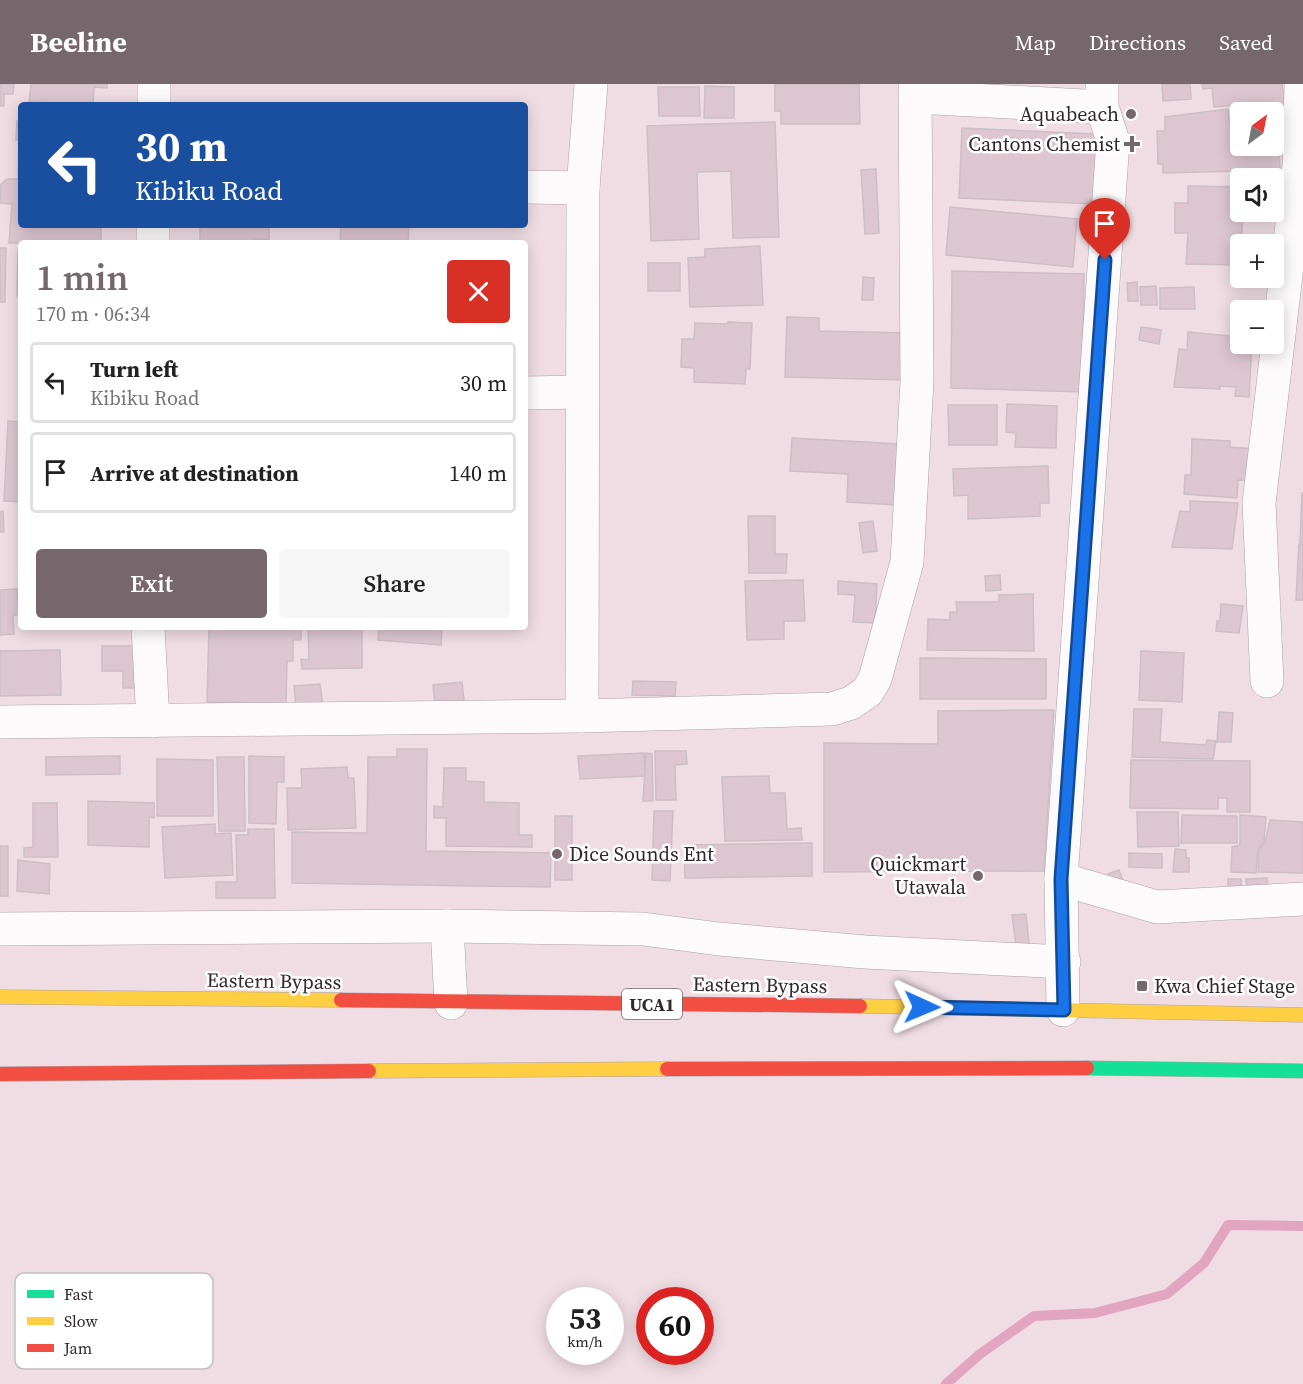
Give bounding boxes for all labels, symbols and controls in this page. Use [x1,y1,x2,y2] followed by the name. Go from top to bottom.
[30,23,127,61] text: Beeline
[1015,28,1056,57] text: Map
[1089,28,1186,57] text: Directions
[1219,28,1273,57] text: Saved
[1020,100,1119,128] place label: Aquabeach
[1230,102,1284,156] north arrow
[1230,102,1284,354] map controls
[1124,107,1138,121] marker: Aquabeach
[135,117,228,175] text: 30 m
[36,126,114,204] icon: left
[968,130,1120,158] place label: Cantons Chemist
[1125,137,1139,151] marker: Cantons Chemist
[1230,168,1284,222] button: sound
[135,172,283,209] text: Kibiku Road
[1079,198,1130,260] pin
[1088,207,1121,240] icon: arrive
[1230,234,1284,288] button: +
[36,253,128,302] text: 1 min
[447,260,510,323] button: close
[36,300,150,328] text: 170 m · 06:34
[1230,300,1284,354] button: −
[90,354,178,384] text: Turn left
[39,366,72,399] icon: left
[460,368,507,398] text: 30 m
[90,384,199,412] text: Kibiku Road
[39,456,72,489] icon: arrive
[90,458,299,488] text: Arrive at destination
[449,458,507,488] text: 140 m
[36,549,267,618] button: Exit
[279,549,510,618] button: Share
[569,840,714,868] place label: Dice Sounds Ent
[550,847,564,861] marker: Dice Sounds Ent
[870,850,967,901] place label: Quickmart Utawala
[971,869,985,883] marker: Quickmart Utawala
[206,966,342,996] street label: Eastern Bypass
[692,970,828,1000] street label: Eastern Bypass
[1154,972,1295,1000] place label: Kwa Chief Stage
[890,975,954,1039] position arrow
[1135,979,1149,993] marker: Kwa Chief Stage
[622,989,682,1019] road number: UCA1
[15,1273,213,1369] legend
[64,1283,94,1305] text: Fast
[636,1287,714,1365] speed limit sign: 60
[569,1298,601,1339] text: 53
[64,1310,99,1332] text: Slow
[567,1331,603,1352] text: km/h
[63,1337,92,1359] text: Jam

